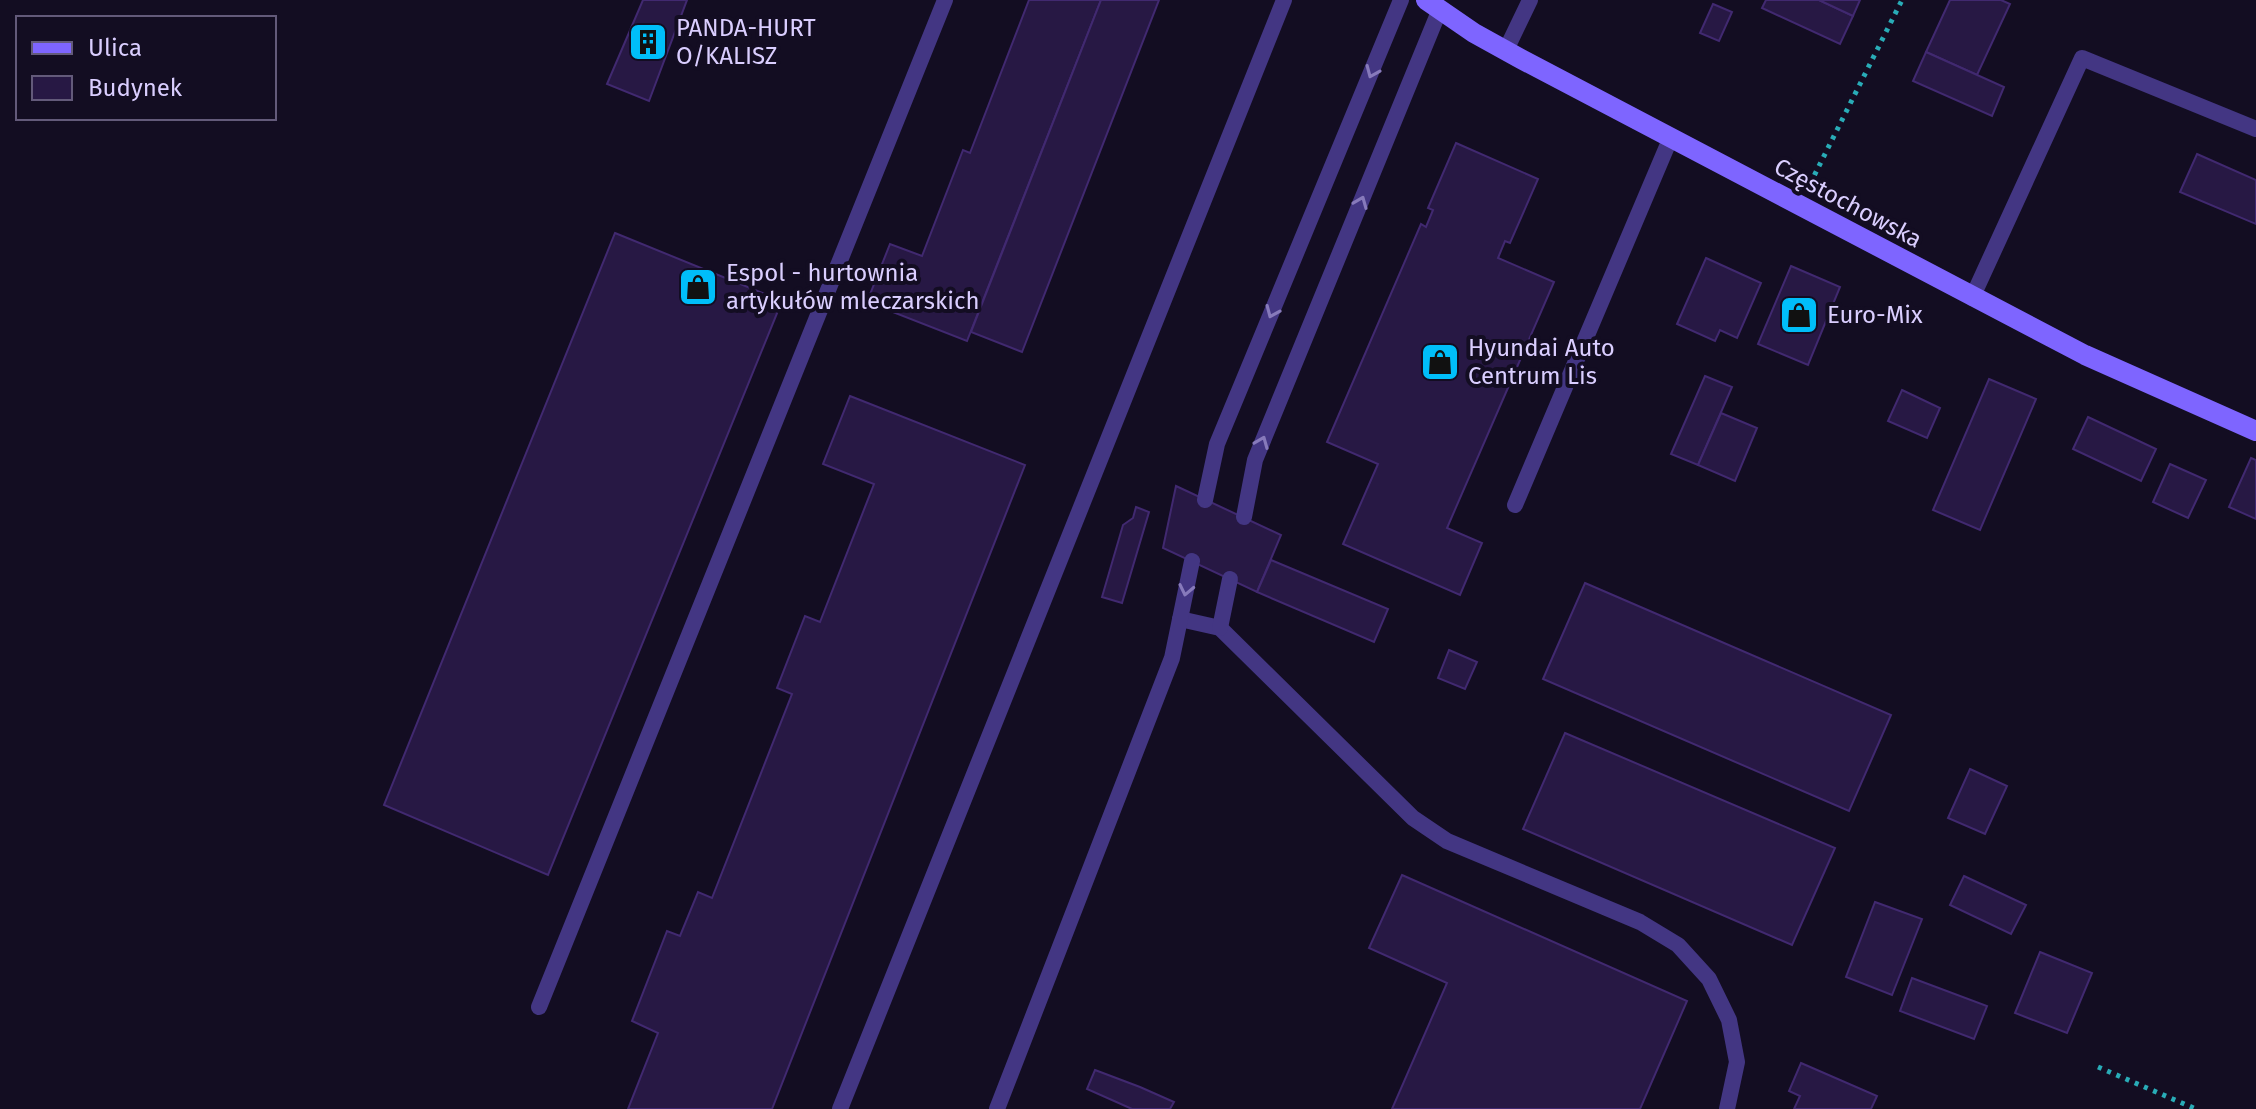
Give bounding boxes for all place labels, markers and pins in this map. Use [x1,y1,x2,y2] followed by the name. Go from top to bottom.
[676,14,816,70] place label: PANDA-HURT O/KALISZ
[627,21,669,63] building icon: PANDA-HURT O/KALISZ
[726,259,980,315] place label: Espol - hurtownia artykułów mleczarskich
[677,266,719,308] shop icon: Espol - hurtownia artykułów mleczarskich
[1778,294,1820,336] shop icon: Euro-Mix
[1827,301,1923,329] place label: Euro-Mix
[1468,334,1615,390] place label: Hyundai Auto Centrum Lis
[1419,341,1461,383] shop icon: Hyundai Auto Centrum Lis

